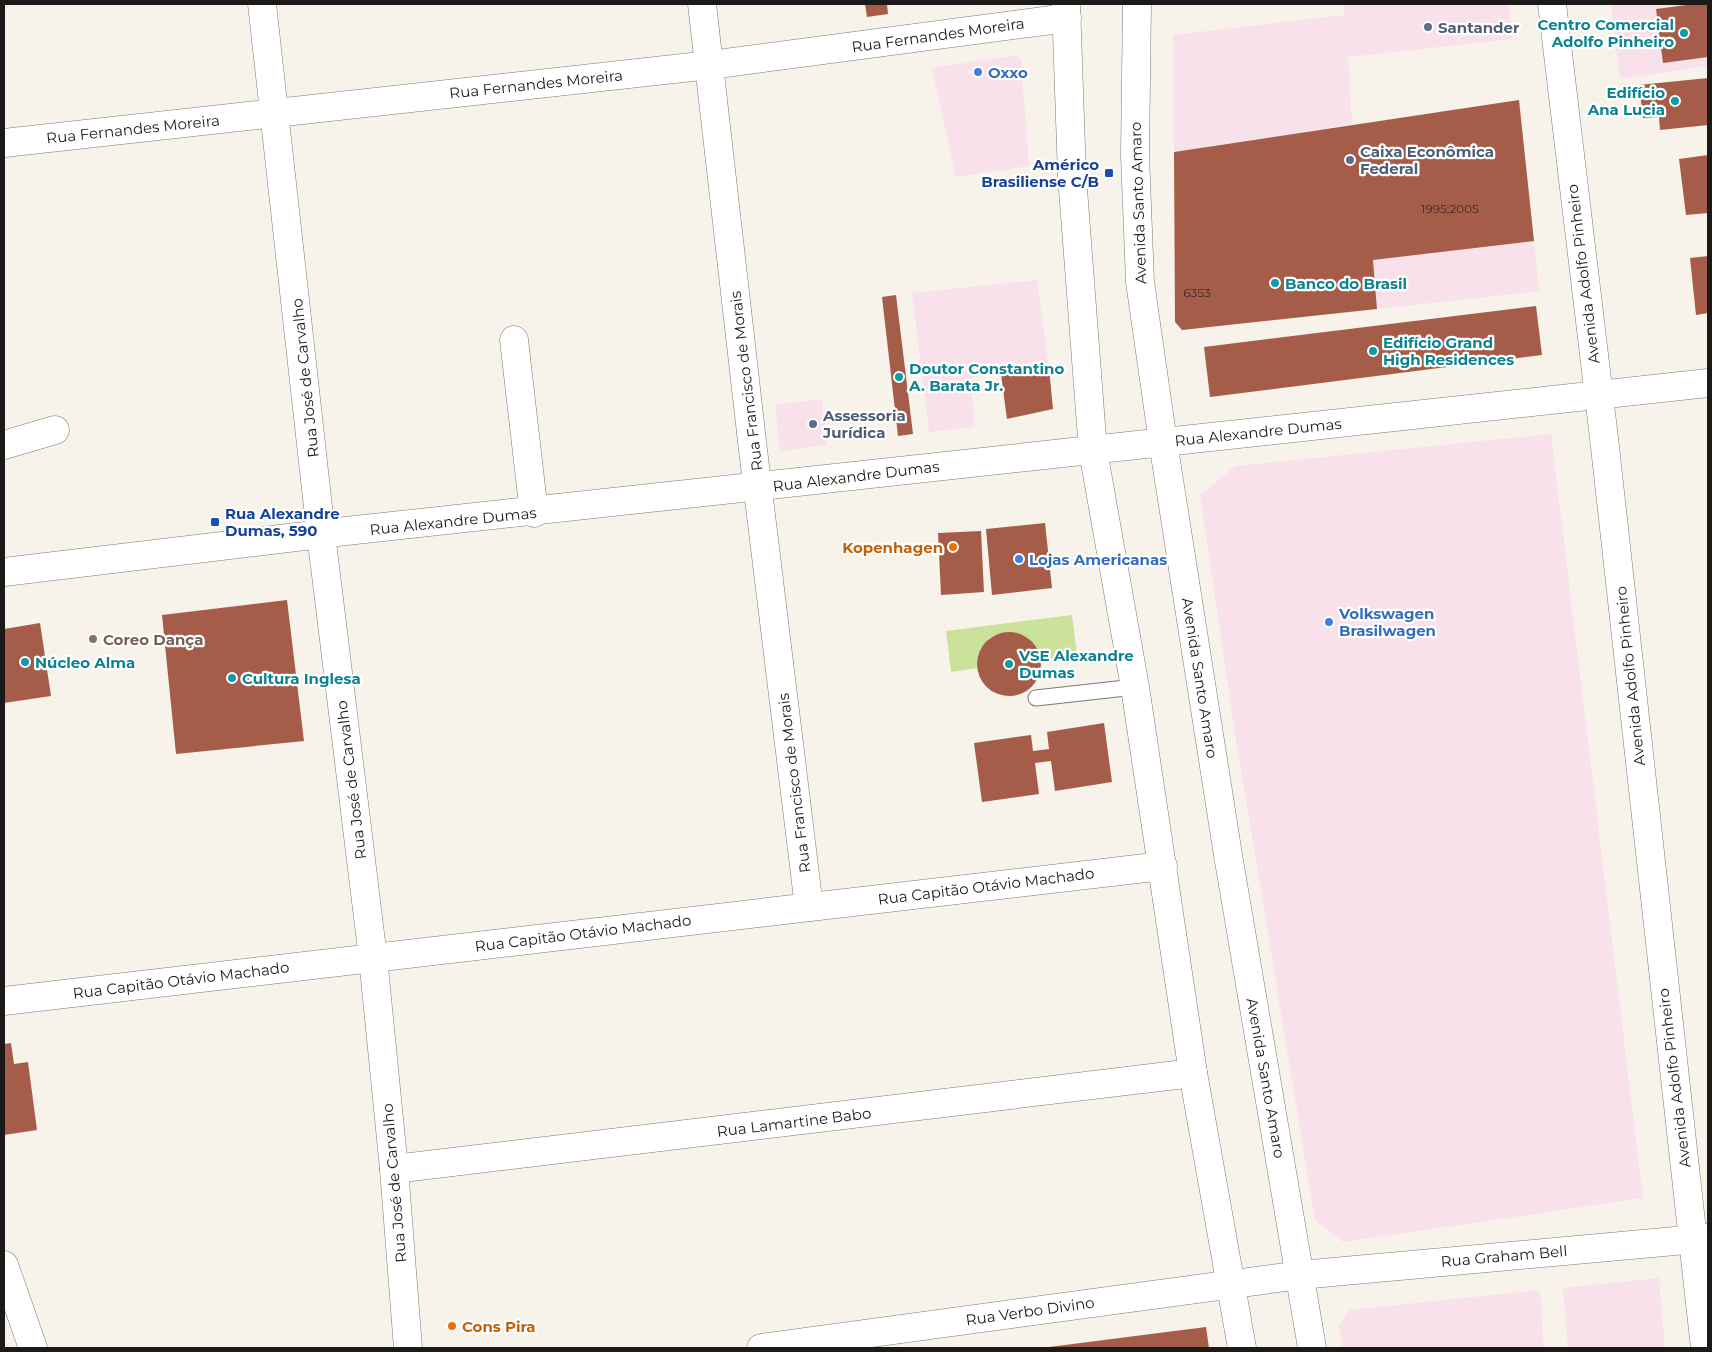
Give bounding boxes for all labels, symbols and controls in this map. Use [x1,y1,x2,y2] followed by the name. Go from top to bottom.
[850,13,1026,57] street label: Rua Fernandes Moreira
[1538,15,1674,51] place label: Centro Comercial Adolfo Pinheiro
[1438,18,1520,37] place label: Santander
[1422,21,1434,33] marker: Santander
[1678,27,1690,39] marker: Centro Comercial Adolfo Pinheiro
[988,63,1028,82] place label: Oxxo
[448,65,624,103] street label: Rua Fernandes Moreira
[972,66,984,78] marker: Oxxo
[1587,83,1665,119] place label: Edifício Ana Lucia
[1669,95,1681,107] marker: Edifício Ana Lucia
[45,110,221,148] street label: Rua Fernandes Moreira
[1126,121,1150,285] street label: Avenida Santo Amaro
[1360,142,1494,178] place label: Caixa Econômica Federal
[1344,154,1356,166] marker: Caixa Econômica Federal
[981,155,1099,191] place label: Américo Brasiliense C/B
[1103,167,1115,179] marker: Américo Brasiliense C/B
[1563,183,1603,365] street label: Avenida Adolfo Pinheiro
[1421,201,1479,216] house number: 1995;2005
[1285,274,1407,293] place label: Banco do Brasil
[1269,277,1281,289] marker: Banco do Brasil
[1183,285,1211,300] house number: 6353
[726,290,766,472] street label: Rua Francisco de Morais
[287,297,323,459] street label: Rua José de Carvalho
[1383,333,1514,369] place label: Edifício Grand High Residences
[1367,345,1379,357] marker: Edifício Grand High Residences
[908,359,1064,395] place label: Doutor Constantino A. Barata Jr.
[893,371,905,383] marker: Doutor Constantino A. Barata Jr.
[822,406,906,442] place label: Assessoria Jurídica
[1174,414,1342,450] street label: Rua Alexandre Dumas
[807,418,819,430] marker: Assessoria Jurídica
[772,456,940,496] street label: Rua Alexandre Dumas
[369,503,537,539] street label: Rua Alexandre Dumas
[225,504,340,540] place label: Rua Alexandre Dumas, 590
[209,516,221,528] marker: Rua Alexandre Dumas, 590
[842,538,943,557] place label: Kopenhagen
[947,541,959,553] marker: Kopenhagen
[1029,550,1167,569] place label: Lojas Americanas
[1013,553,1025,565] marker: Lojas Americanas
[1611,585,1649,767] street label: Avenida Adolfo Pinheiro
[1178,596,1222,760] street label: Avenida Santo Amaro
[1338,604,1436,640] place label: Volkswagen Brasilwagen
[1323,616,1335,628] marker: Volkswagen Brasilwagen
[103,630,203,649] place label: Coreo Dança
[87,633,99,645] marker: Coreo Dança
[1018,646,1134,682] place label: VSE Alexandre Dumas
[35,653,135,672] place label: Núcleo Alma
[19,656,31,668] marker: Núcleo Alma
[1003,658,1015,670] marker: VSE Alexandre Dumas
[242,669,361,688] place label: Cultura Inglesa
[226,672,238,684] marker: Cultura Inglesa
[774,692,814,874] street label: Rua Francisco de Morais
[332,699,370,861] street label: Rua José de Carvalho
[877,863,1095,909] street label: Rua Capitão Otávio Machado
[474,910,692,956] street label: Rua Capitão Otávio Machado
[72,957,290,1003] street label: Rua Capitão Otávio Machado
[1654,987,1694,1169] street label: Avenida Adolfo Pinheiro
[1243,996,1289,1160] street label: Avenida Santo Amaro
[378,1102,410,1264] street label: Rua José de Carvalho
[716,1103,872,1141] street label: Rua Lamartine Babo
[1440,1241,1568,1271] street label: Rua Graham Bell
[964,1293,1096,1329] street label: Rua Verbo Divino
[462,1317,536,1336] place label: Cons Pira
[446,1320,458,1332] marker: Cons Pira

